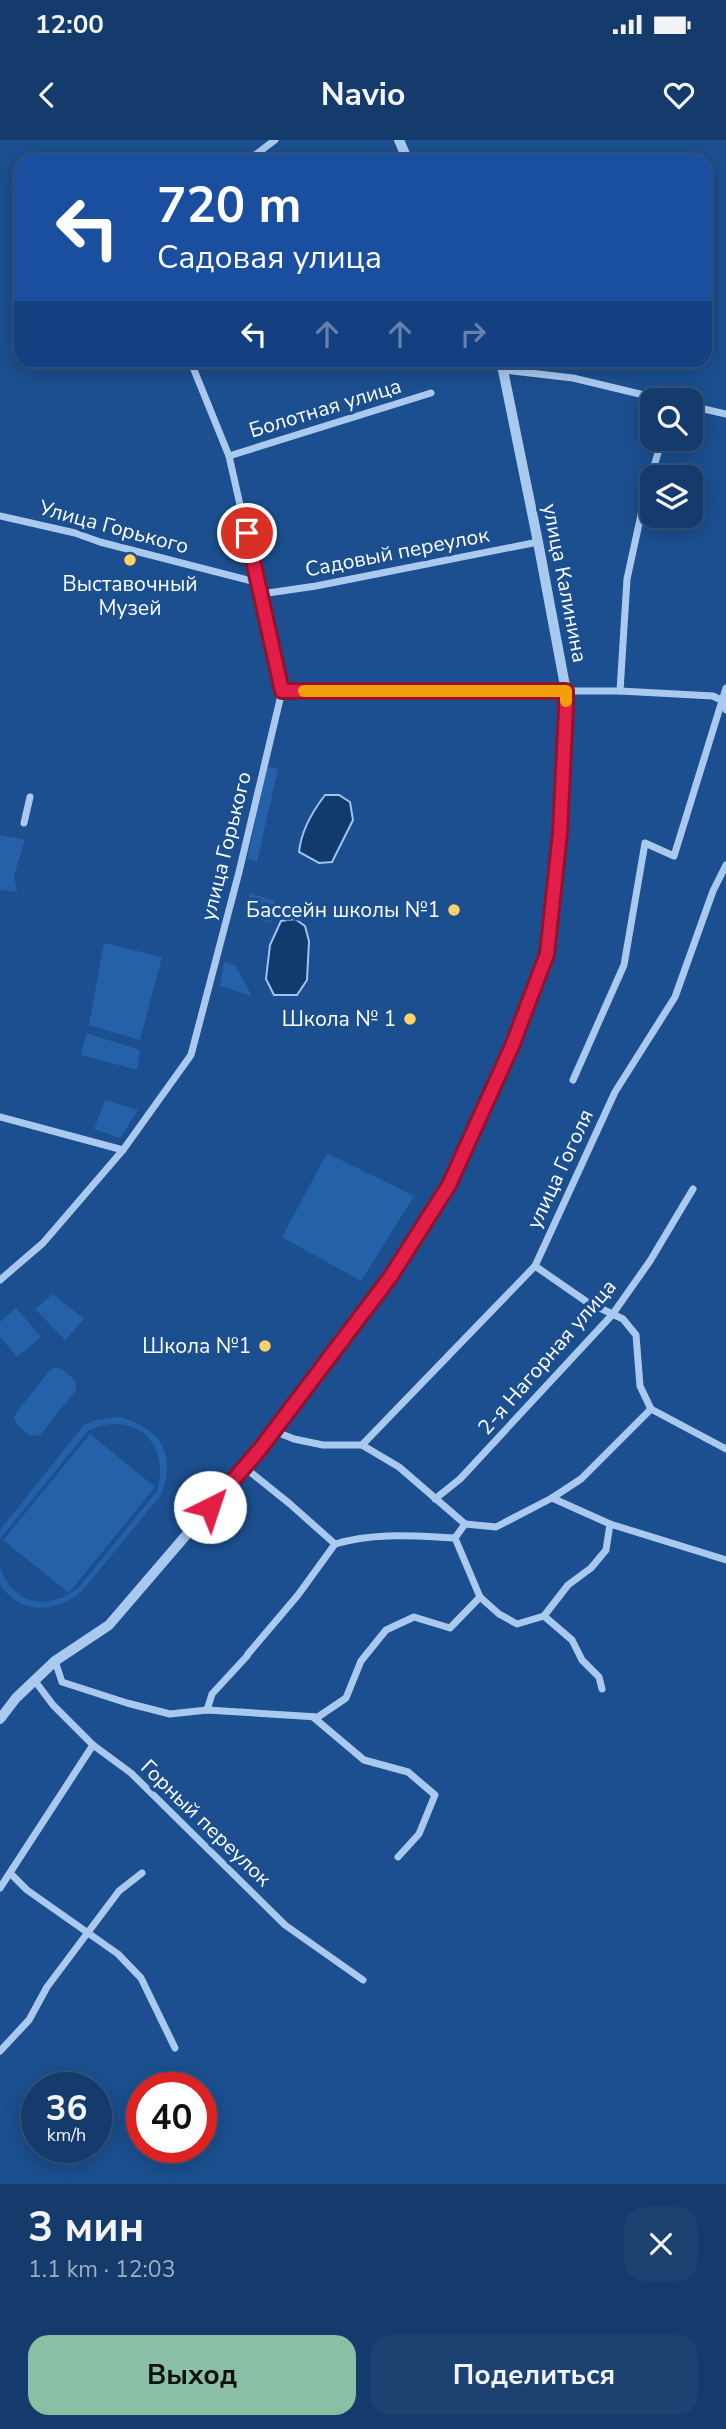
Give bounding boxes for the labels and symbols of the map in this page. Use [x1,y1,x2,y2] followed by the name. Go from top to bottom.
[245,372,405,444] street label: Болотная улица
[35,493,192,560] street label: Улица Горького
[536,501,594,665] street label: улица Калинина
[217,503,277,563] pin
[303,520,492,584] street label: Садовый переулок
[122,552,138,568] marker: Выставочный Музей
[63,570,198,622] place label: Выставочный Музей
[194,769,258,923] street label: улица Горького
[246,896,440,924] place label: Бассейн школы №1
[446,902,462,918] marker: Бассейн школы №1
[282,1005,396,1033] place label: Школа № 1
[402,1011,418,1027] marker: Школа № 1
[520,1105,600,1233] street label: улица Гоголя
[472,1273,622,1441] street label: 2-я Нагорная улица
[142,1332,251,1360] place label: Школа №1
[257,1338,273,1354] marker: Школа №1
[173,1470,247,1544] position arrow
[135,1753,278,1893] street label: Горный переулок
[126,2072,217,2163] speed limit sign: 40

